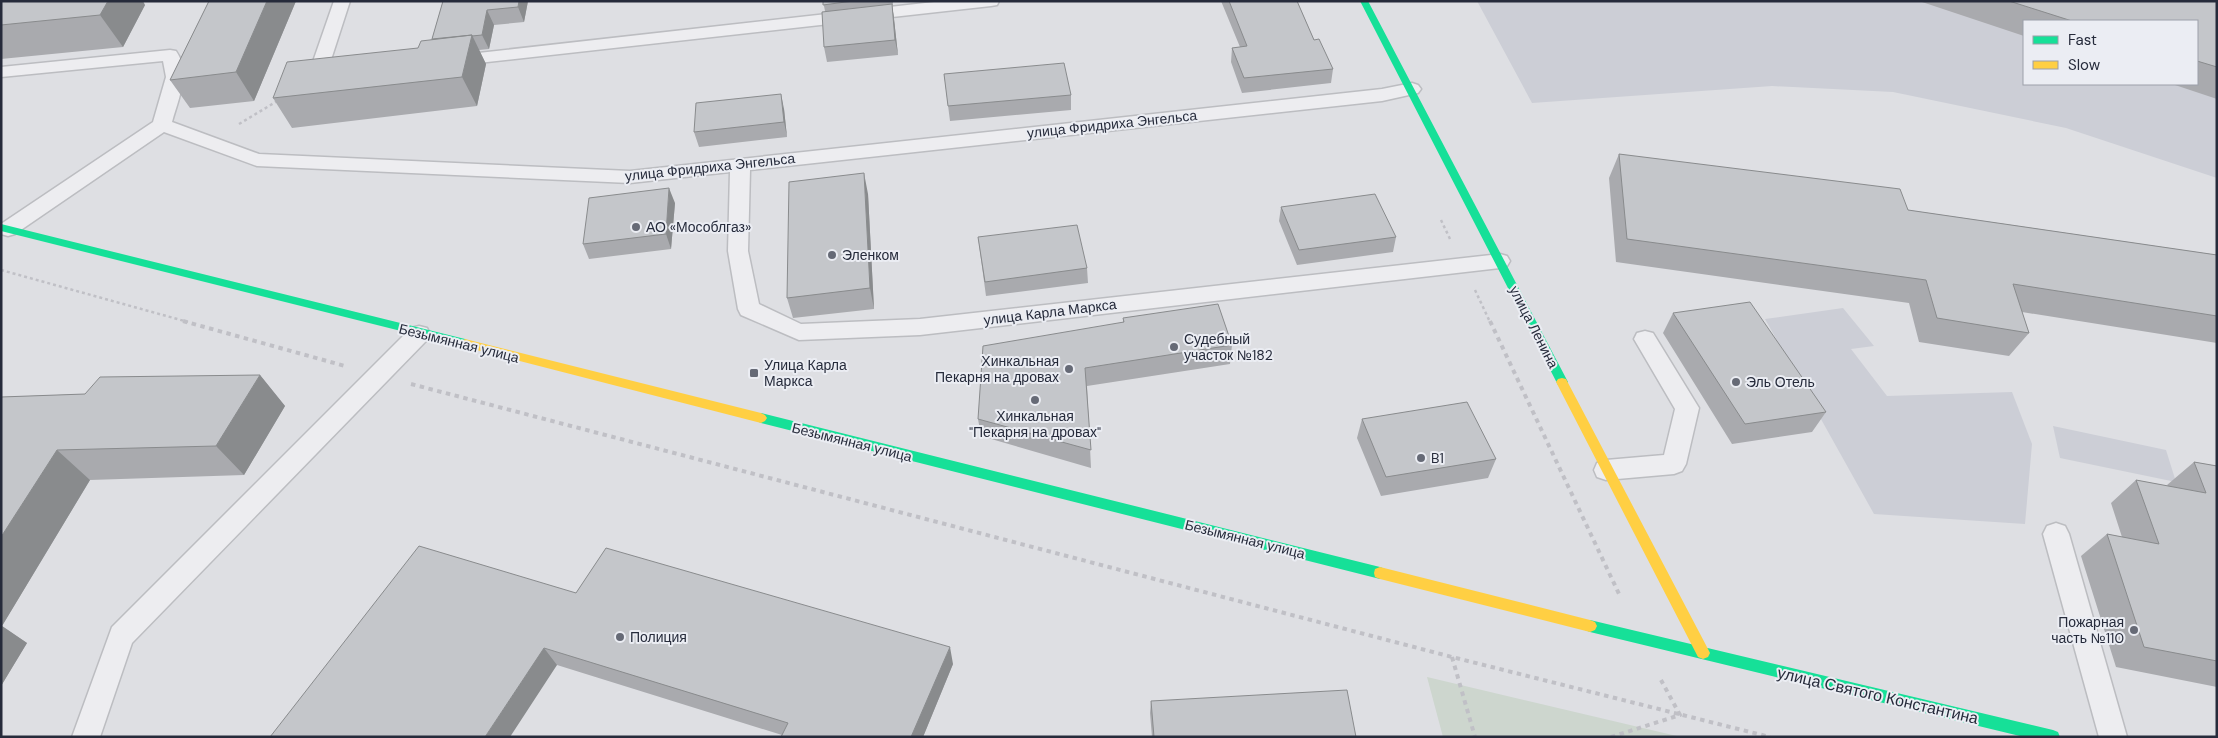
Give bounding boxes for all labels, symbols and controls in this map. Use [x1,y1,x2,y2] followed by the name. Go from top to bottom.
[2023,20,2198,85] legend
[2068,30,2097,50] text: Fast
[2068,55,2101,75] text: Slow
[1026,106,1198,142] street label: улица Фридриха Энгельса
[624,149,796,185] street label: улица Фридриха Энгельса
[646,218,751,236] place label: АО «Мособлгаз»
[630,221,642,233] marker: АО «Мособлгаз»
[842,246,899,264] place label: Эленком
[826,249,838,261] marker: Эленком
[1505,283,1563,371] street label: улица Ленина
[983,295,1118,329] street label: улица Карла Маркса
[397,319,521,367] street label: Безымянная улица
[1184,330,1273,364] place label: Судебный участок №182
[1168,341,1180,353] marker: Судебный участок №182
[935,352,1059,386] place label: Хинкальная Пекарня на дровах
[764,356,847,390] place label: Улица Карла Маркса
[1063,363,1075,375] marker: Хинкальная Пекарня на дровах
[748,367,760,379] marker: Улица Карла Маркса
[1746,373,1815,391] place label: Эль Отель
[1730,376,1742,388] marker: Эль Отель
[1029,394,1041,406] marker: Хинкальная "Пекарня на дровах"
[969,407,1101,441] place label: Хинкальная "Пекарня на дровах"
[790,418,914,466] street label: Безымянная улица
[1431,449,1444,467] place label: B1
[1415,452,1427,464] marker: B1
[1183,515,1307,563] street label: Безымянная улица
[2051,613,2124,647] place label: Пожарная часть №110
[2128,624,2140,636] marker: Пожарная часть №110
[630,628,687,646] place label: Полиция
[614,631,626,643] marker: Полиция
[1775,662,1980,729] street label: улица Святого Константина

